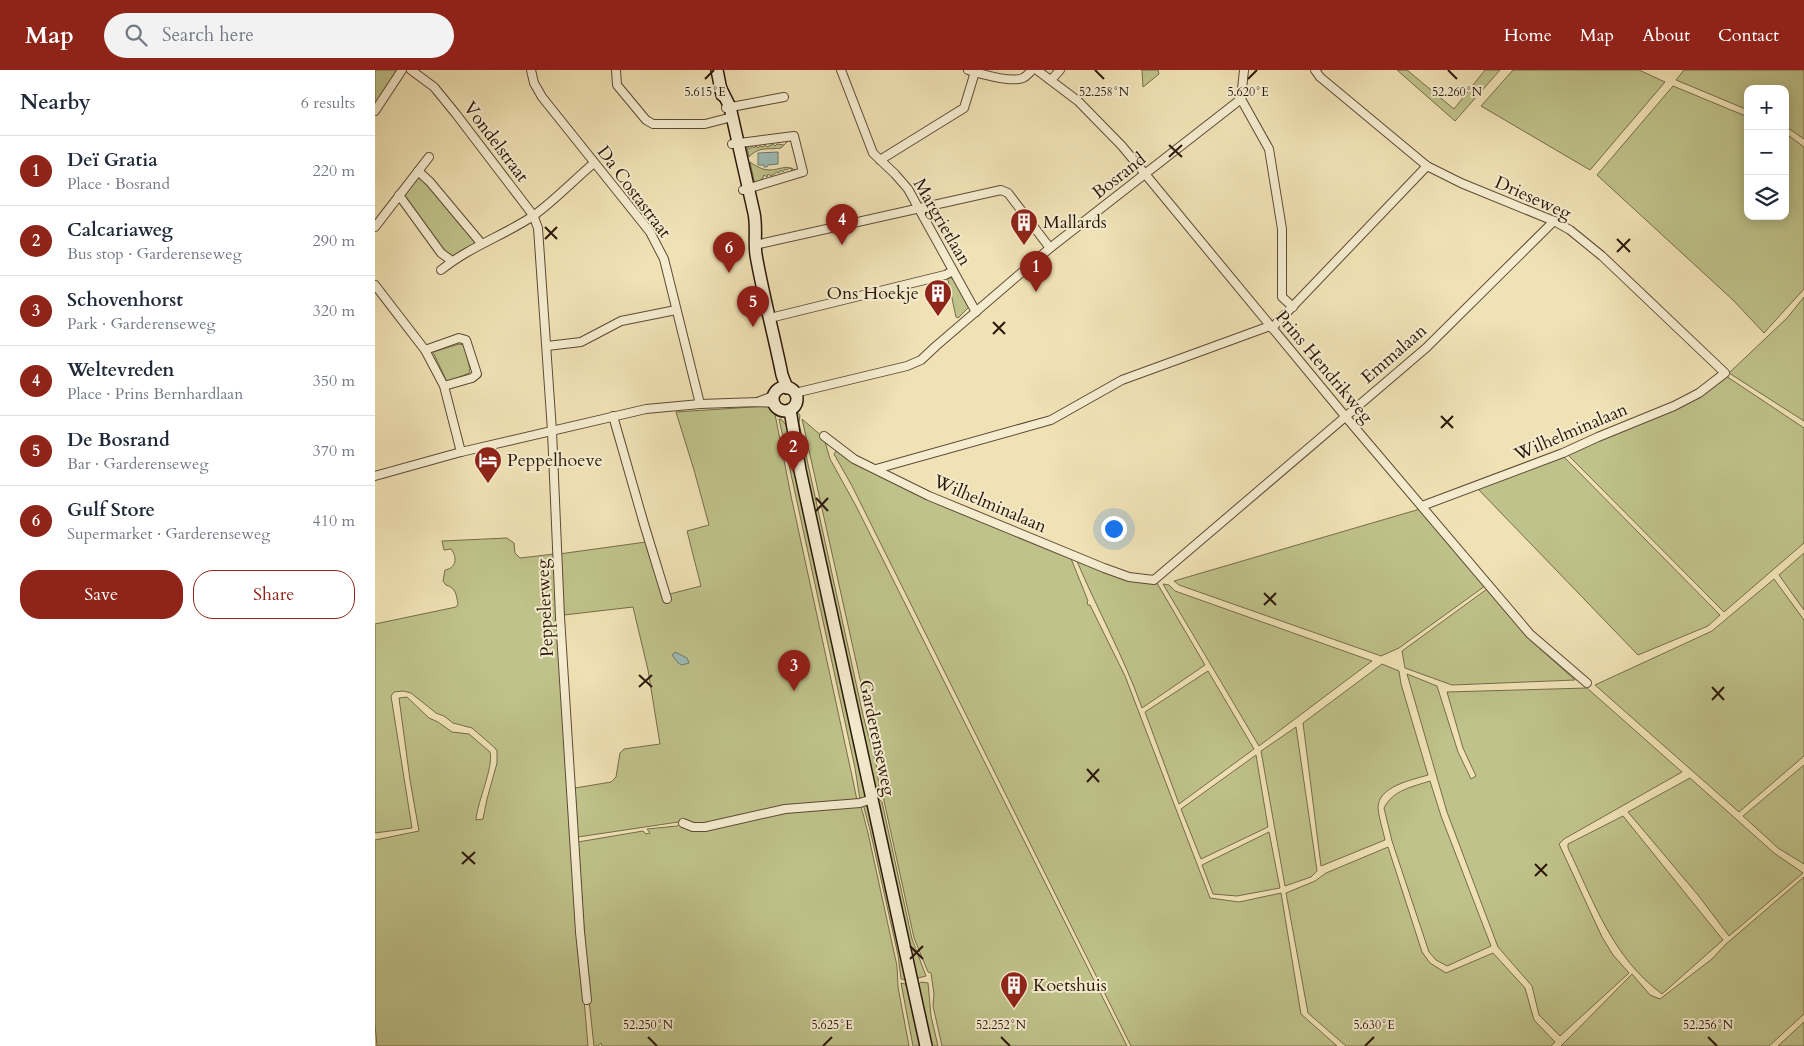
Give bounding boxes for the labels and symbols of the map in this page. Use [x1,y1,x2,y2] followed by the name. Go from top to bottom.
[684,84,726,100] text: 5.615°E
[1079,84,1130,100] text: 52.258°N
[1227,84,1269,100] text: 5.620°E
[1432,84,1483,100] text: 52.260°N
[457,97,535,188] street label: Vondelstraat
[591,141,677,244] street label: Da Costastraat
[1087,147,1152,205] street label: Bosrand
[1491,170,1576,226] street label: Drieseweg
[907,174,978,271] street label: Margrietlaan
[826,204,858,245] pin: 4
[1009,207,1039,246] building icon: Mallards
[1043,210,1107,235] place label: Mallards
[713,232,745,273] pin: 6
[1020,251,1052,292] pin: 1
[923,278,953,317] building icon: Ons Hoekje
[827,281,919,306] place label: Ons Hoekje
[737,286,769,327] pin: 5
[1269,305,1379,429] street label: Prins Hendrikweg
[1356,318,1433,390] street label: Emmalaan
[1510,397,1632,468] street label: Wilhelminalaan
[777,431,809,472] pin: 2
[473,445,503,484] hotel icon: Peppelhoeve
[507,448,603,473] place label: Peppelhoeve
[929,468,1051,539] street label: Wilhelminalaan
[1101,516,1127,542] your location
[530,557,560,658] street label: Peppelerweg
[778,650,810,691] pin: 3
[852,678,902,799] street label: Garderenseweg
[999,970,1029,1009] building icon: Koetshuis
[1033,973,1107,998] place label: Koetshuis
[623,1017,674,1033] text: 52.250°N
[811,1017,853,1033] text: 5.625°E
[976,1017,1027,1033] text: 52.252°N
[1353,1017,1395,1033] text: 5.630°E
[1683,1017,1734,1033] text: 52.256°N

